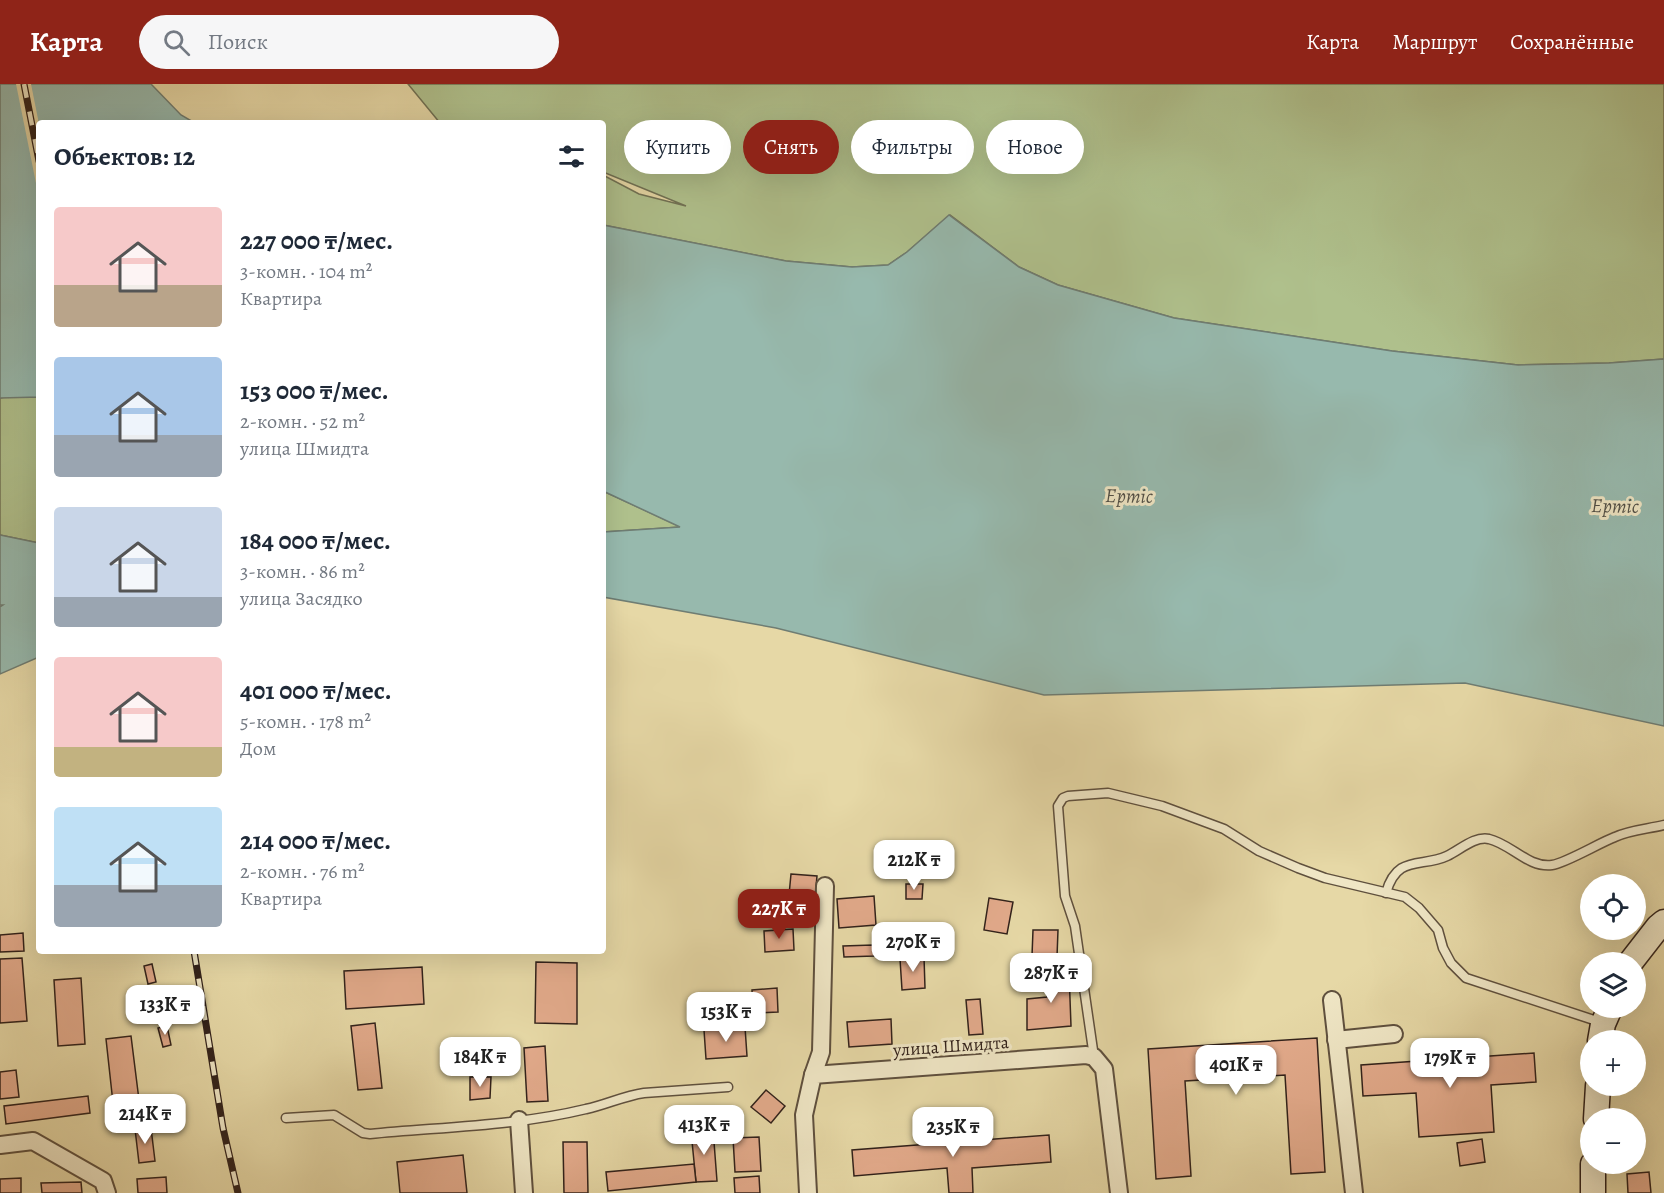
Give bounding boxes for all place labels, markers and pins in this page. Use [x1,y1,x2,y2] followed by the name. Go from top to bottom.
[865,840,963,891] pin: 212K ₸
[730,889,828,940] pin: 227K ₸
[864,922,962,973] pin: 270K ₸
[1002,953,1100,1004] pin: 287K ₸
[116,985,214,1036] pin: 133K ₸
[677,992,775,1043] pin: 153K ₸
[431,1037,529,1088] pin: 184K ₸
[1401,1038,1499,1089] pin: 179K ₸
[1187,1045,1285,1096] pin: 401K ₸
[96,1094,194,1145] pin: 214K ₸
[655,1105,753,1156] pin: 413K ₸
[904,1107,1002,1158] pin: 235K ₸

